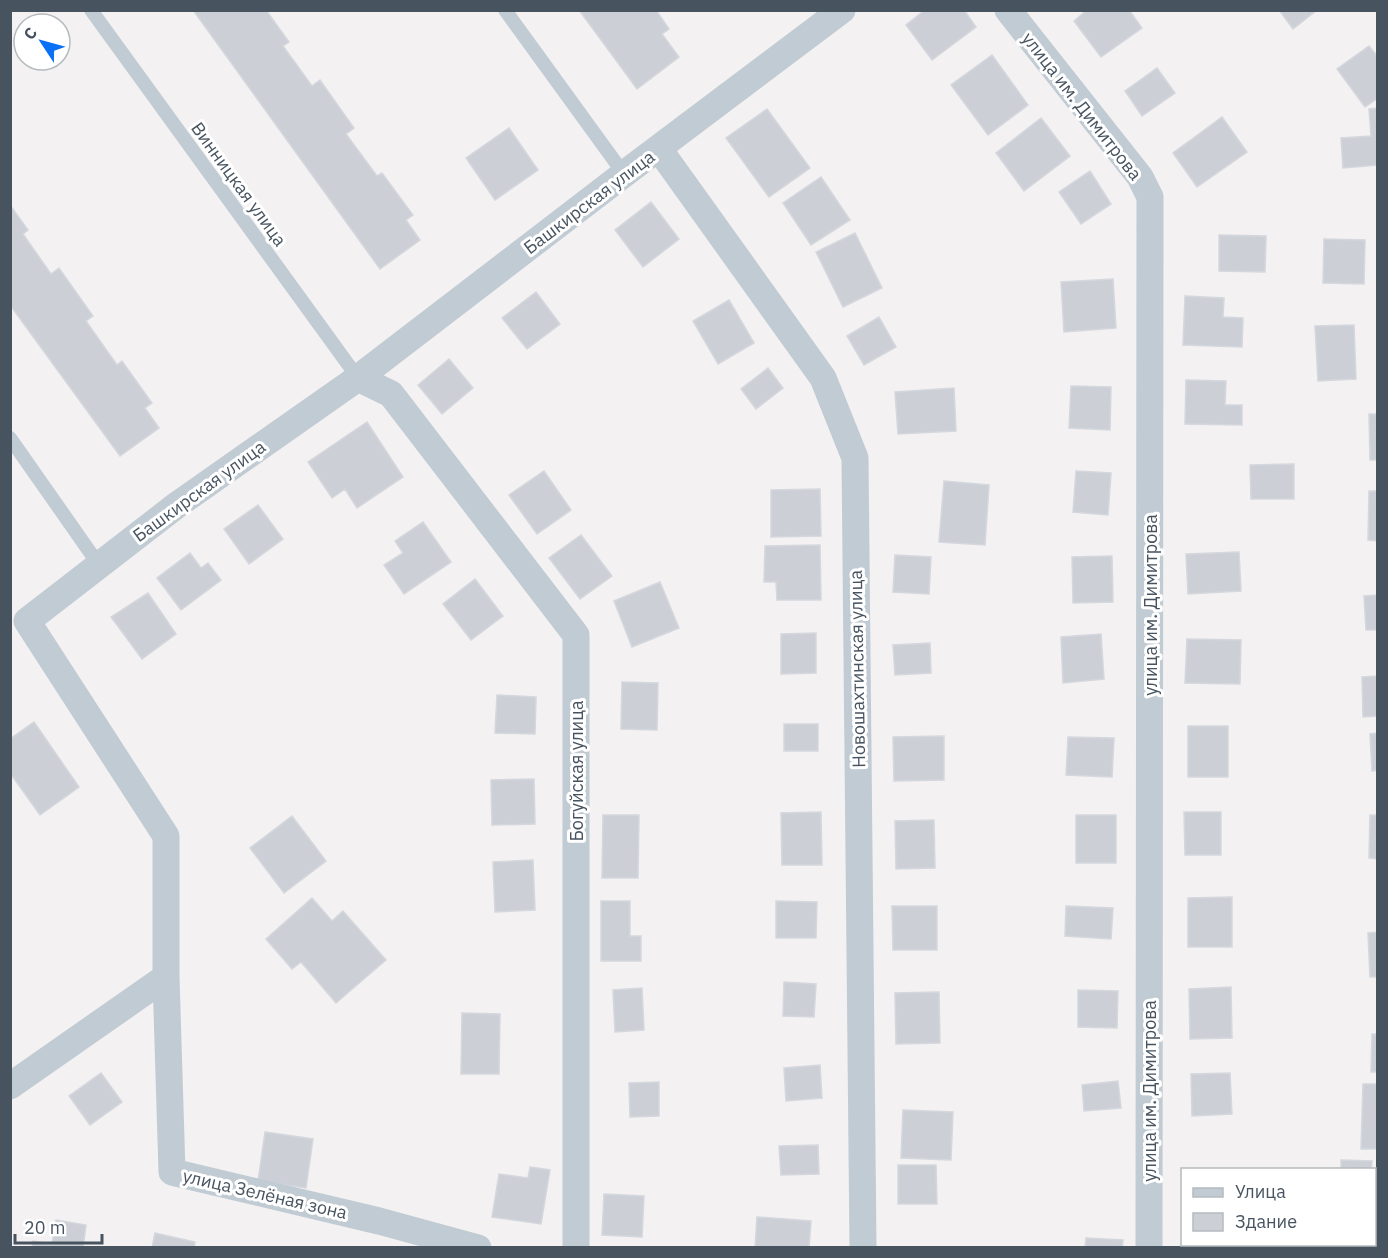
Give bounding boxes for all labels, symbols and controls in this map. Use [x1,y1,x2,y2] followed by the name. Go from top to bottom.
[12,12,72,72] north arrow
[19,23,41,43] text: С
[1017,27,1147,185] street label: улица им. Димитрова
[186,117,292,251] street label: Винницкая улица
[519,145,660,259] street label: Башкирская улица
[128,435,270,547] street label: Башкирская улица
[1139,514,1162,696] street label: улица им. Димитрова
[844,569,870,768] street label: Новошахтинская улица
[565,700,588,842] street label: Богуйская улица
[1138,1000,1161,1182] street label: улица им. Димитрова
[181,1164,350,1224] street label: улица Зелёная зона
[1181,1168,1376,1246] legend
[1235,1180,1286,1203] text: Улица
[15,1207,102,1245] scale bar
[1235,1210,1297,1233] text: Здание
[24,1216,66,1239] text: 20 m

